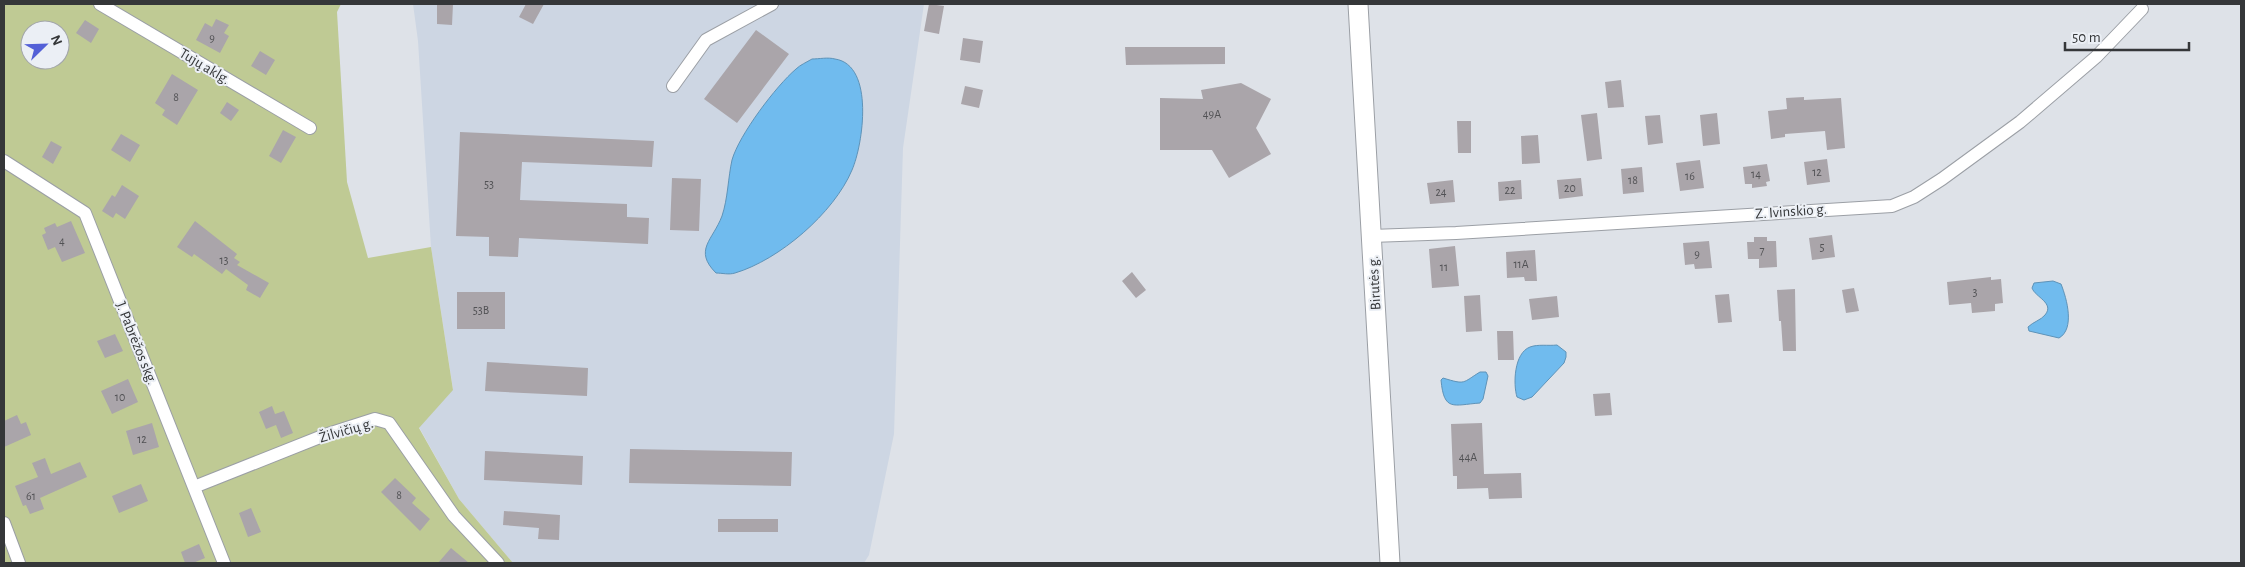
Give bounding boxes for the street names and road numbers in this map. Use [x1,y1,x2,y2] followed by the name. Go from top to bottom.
[177,46,233,87] street label: Tujų aklg.
[1755,202,1827,221] street label: Z. Ivinskio g.
[1366,255,1383,311] street label: Birutės g.
[113,300,160,387] street label: J. Pabrėžos skg.
[317,415,375,445] street label: Žilvičių g.

